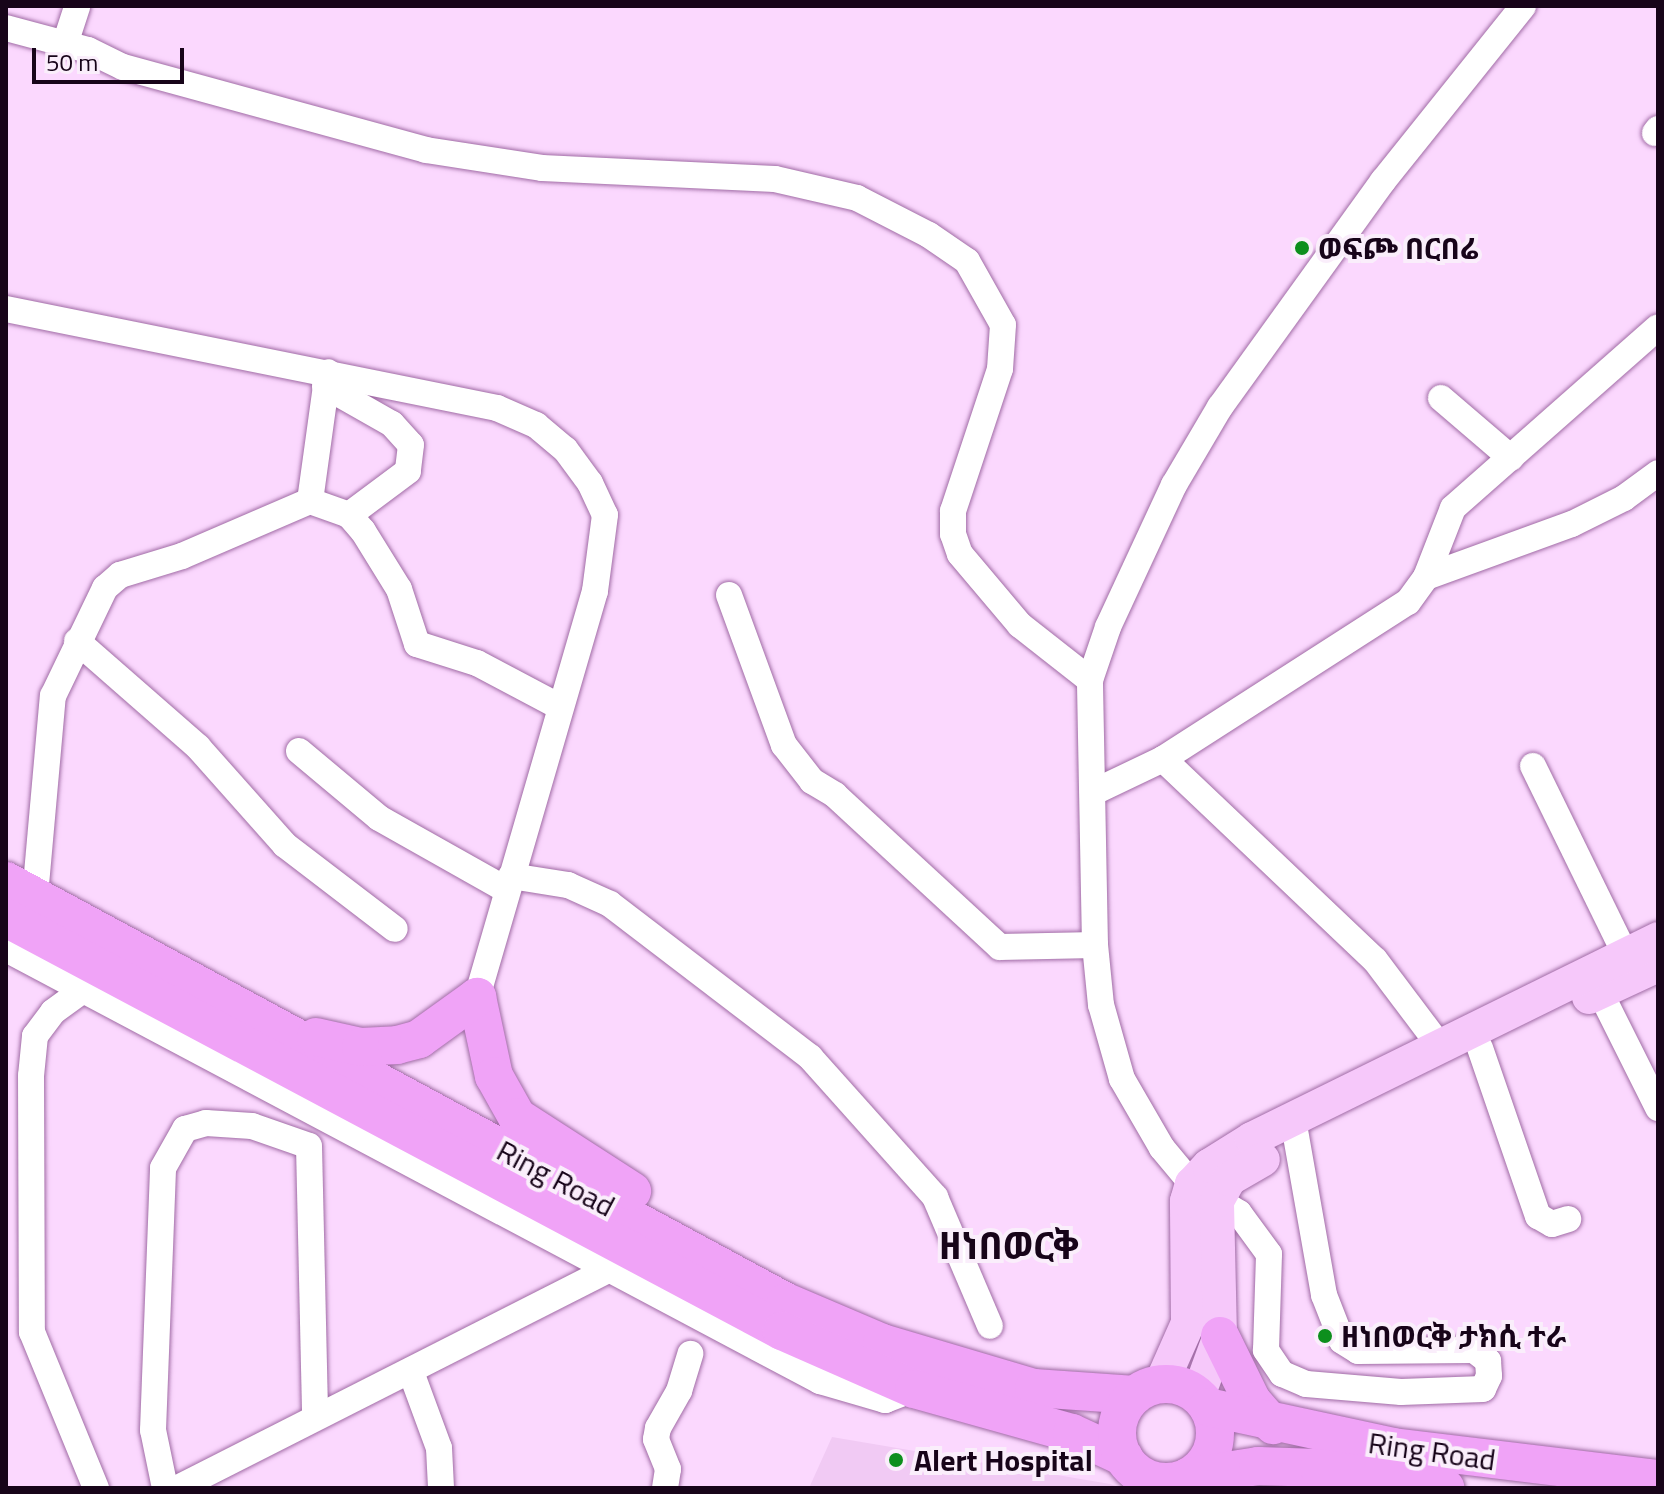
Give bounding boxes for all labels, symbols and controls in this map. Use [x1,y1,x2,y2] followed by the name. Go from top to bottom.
[36,32,188,82] scale bar
[46,44,98,80] text: 50 m
[1318,230,1479,266] place label: ወፍጮ በርበሬ
[1293,239,1311,257] marker: ወፍጮ በርበሬ
[491,1132,621,1224] street label: Ring Road
[939,1223,1079,1269] district label: ዘነበወርቅ
[1341,1318,1566,1354] place label: ዘነበወርቅ ታክሲ ተራ
[1316,1327,1334,1345] marker: ዘነበወርቅ ታክሲ ተራ
[1366,1424,1498,1478] street label: Ring Road
[914,1442,1093,1478] place label: Alert Hospital
[885,1449,907,1471] marker: Alert Hospital

